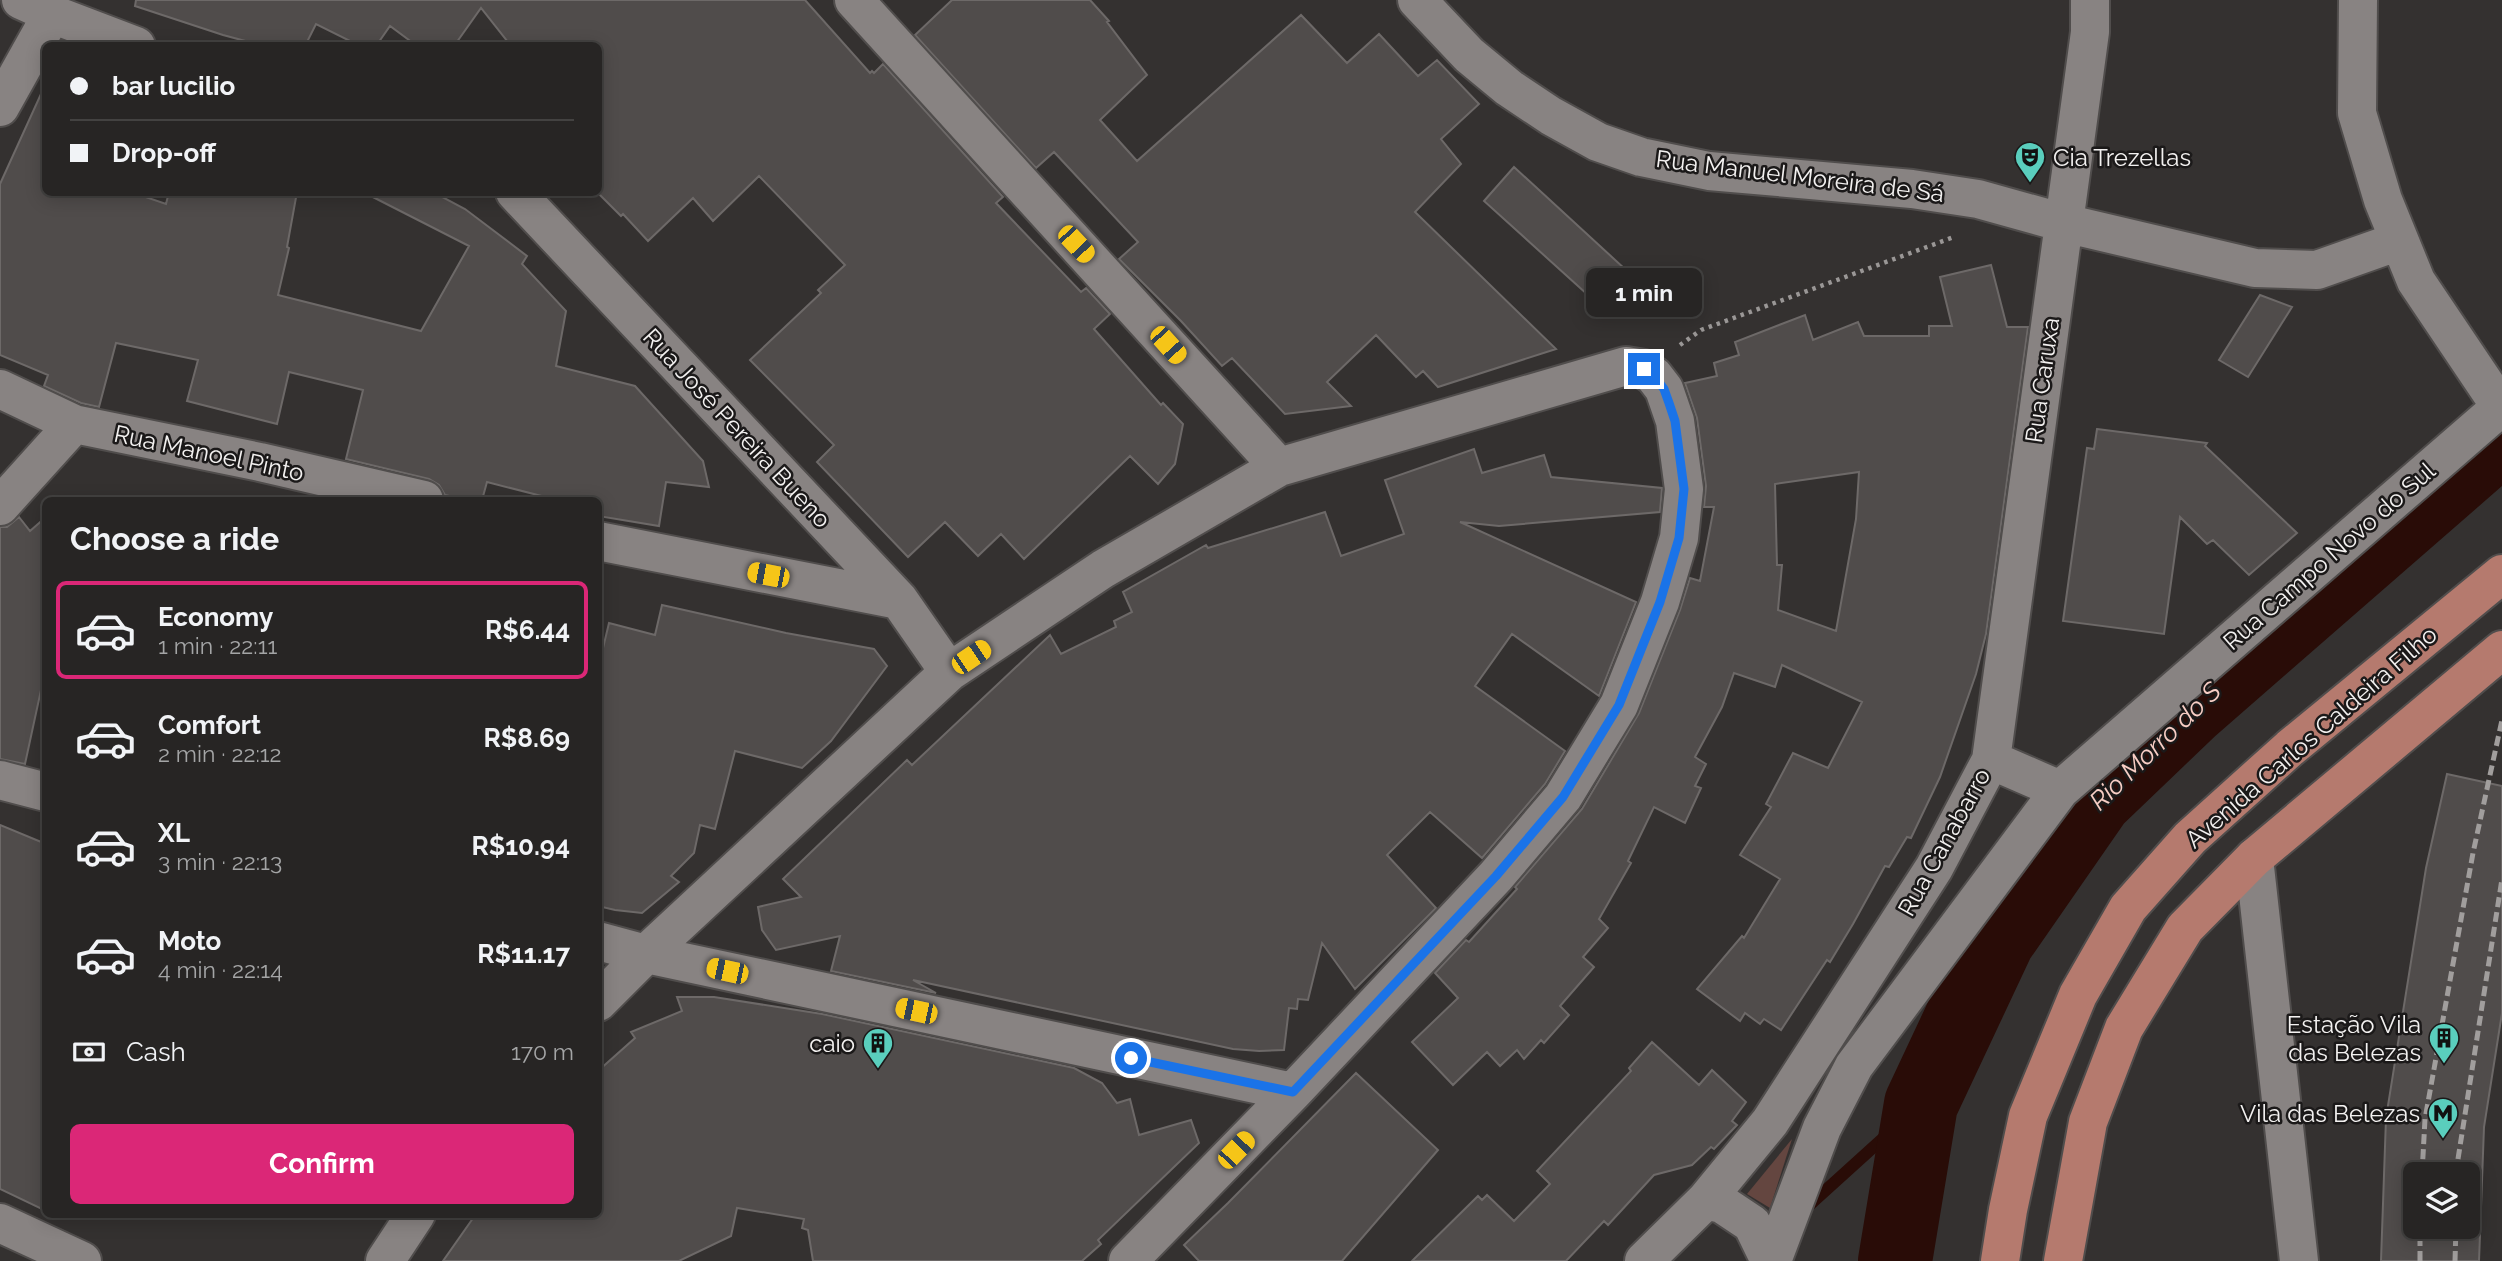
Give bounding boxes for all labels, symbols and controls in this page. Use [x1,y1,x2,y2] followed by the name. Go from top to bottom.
[112,71,235,101] text: bar lucilio
[112,138,216,168] text: Drop-off
[2013,140,2047,184] theatre icon: Cia Trezellas
[2053,143,2191,172] place label: Cia Trezellas
[1654,144,1946,208] street label: Rua Manuel Moreira de Sá
[1054,221,1099,267] car
[1586,268,1702,316] callout: 1 min
[1615,279,1673,306] text: 1 min
[2019,315,2065,445] street label: Rua Caruxa
[637,322,837,534] street label: Rua José Pereira Bueno
[1147,322,1190,368] car
[1628,353,1660,385] route end
[111,419,307,487] street label: Rua Manoel Pinto
[2217,456,2441,656] street label: Rua Campo Novo do Sul
[70,520,279,557] text: Choose a ride
[746,561,791,589] car
[74,599,137,662] icon: car
[158,602,273,632] text: Economy
[485,615,570,645] text: R$6.44
[2179,620,2443,854] street label: Avenida Carlos Caldeira Filho
[158,632,277,659] text: 1 min · 22:11
[948,637,995,677] car
[2083,675,2227,816] water label: Rio Morro do S
[74,707,137,770] icon: car
[158,710,261,740] text: Comfort
[484,723,570,753] text: R$8.69
[158,740,282,767] text: 2 min · 22:12
[1892,763,1996,921] street label: Rua Canabarro
[74,815,137,878] icon: car
[158,818,190,848] text: XL
[471,831,570,861] text: R$10.94
[158,848,282,875] text: 3 min · 22:13
[74,923,137,986] icon: car
[158,926,221,956] text: Moto
[477,939,570,969] text: R$11.17
[158,956,283,983] text: 4 min · 22:14
[705,956,750,986] car
[894,996,939,1026] car
[2287,1010,2421,1067] place label: Estação Vila das Belezas
[2427,1021,2461,1065] building icon: Estação Vila das Belezas
[861,1026,895,1070] building icon: caio
[809,1029,855,1058] place label: caio
[70,1033,108,1071] icon: cash
[126,1037,186,1067] text: Cash
[511,1038,574,1065] text: 170 m
[1115,1042,1147,1074] route start
[2426,1096,2460,1140] metro station icon: Vila das Belezas
[2240,1099,2420,1128] place label: Vila das Belezas
[70,1124,574,1204] button: Confirm
[1214,1128,1259,1172] car
[2403,1162,2480,1239] map controls
[2403,1162,2480,1239] button: layers

